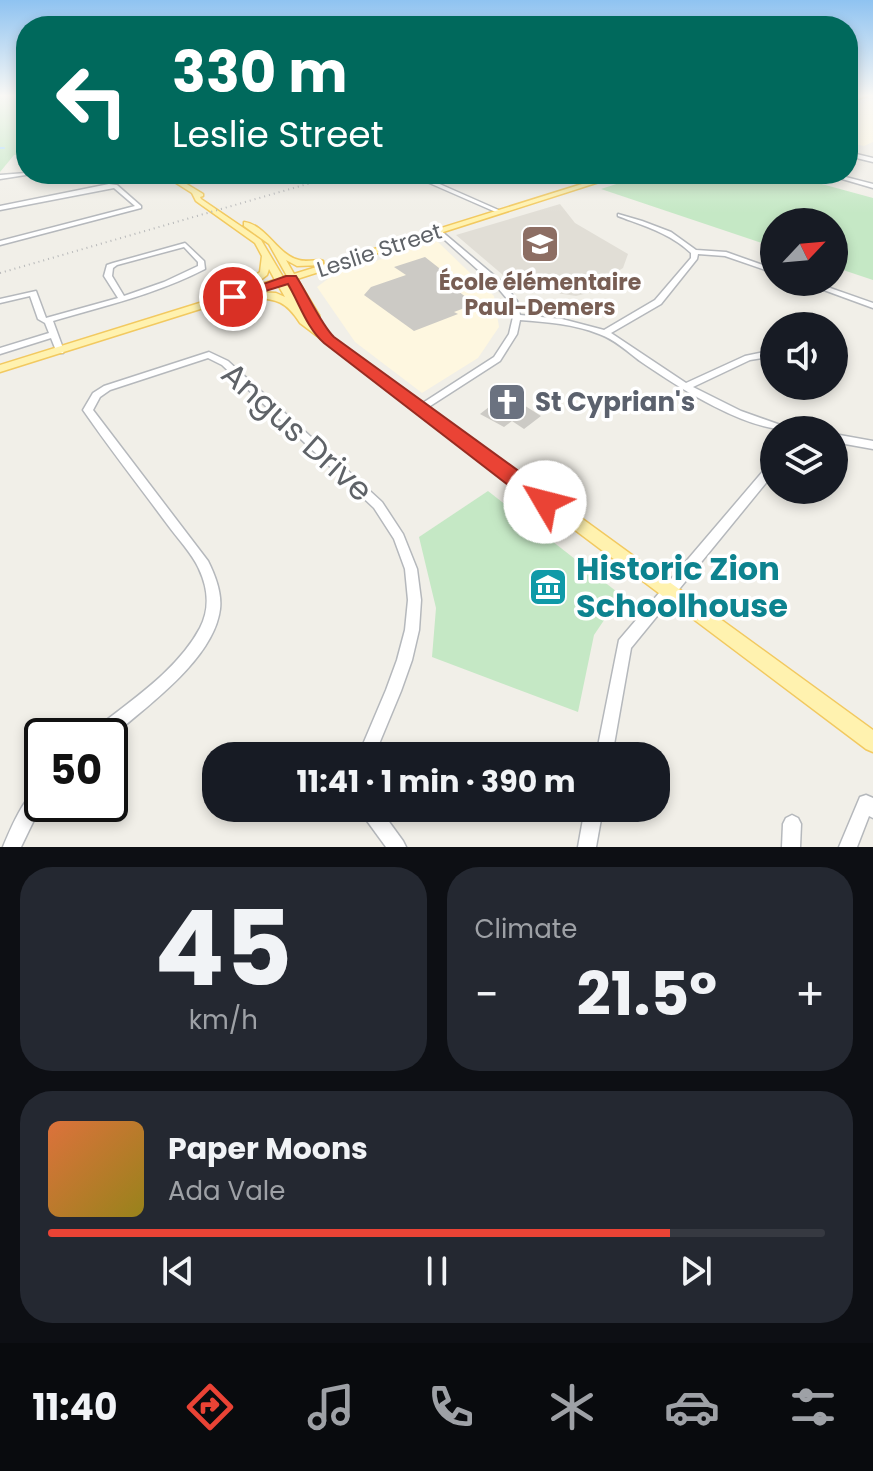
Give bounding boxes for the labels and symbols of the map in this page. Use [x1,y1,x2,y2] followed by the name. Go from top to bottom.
[760,208,848,296] north arrow
[313,216,445,285] street label: Leslie Street
[519,223,561,265] school or university icon: École élémentaire Paul-Demers
[199,263,267,331] pin
[439,267,641,323] place label: École élémentaire Paul-Demers
[212,351,383,512] street label: Angus Drive
[486,381,528,423] church icon: St Cyprian's
[535,384,695,420] place label: St Cyprian's
[503,460,587,544] position arrow
[576,546,788,628] place label: Historic Zion Schoolhouse
[527,566,569,608] museum icon: Historic Zion Schoolhouse
[24,718,128,822] speed limit sign: 50

